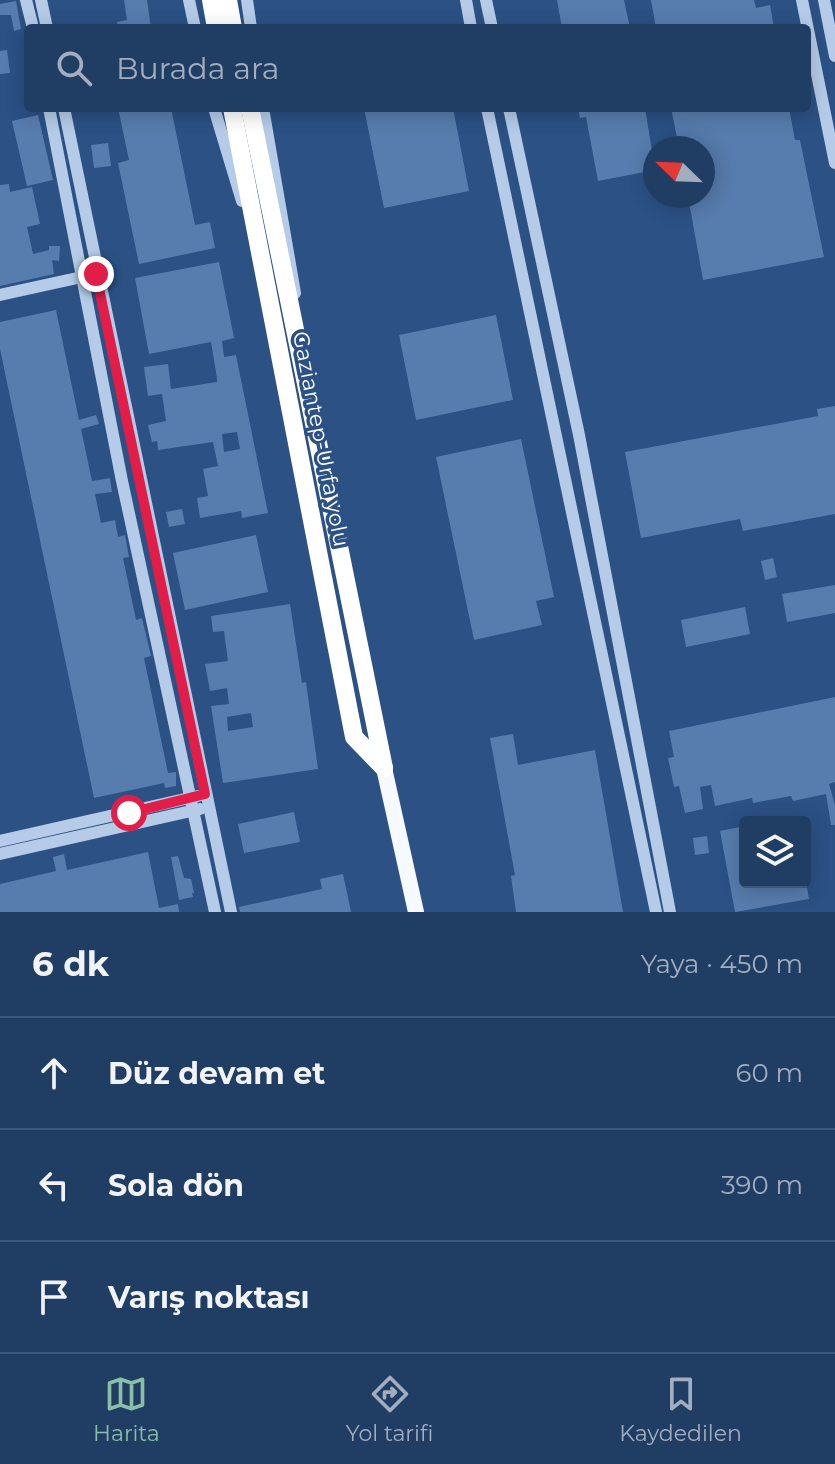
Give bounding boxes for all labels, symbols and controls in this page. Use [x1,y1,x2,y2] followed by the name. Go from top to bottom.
[24,24,811,112] search box
[52,46,96,90] icon: search
[116,50,279,87] text: Burada ara
[643,136,715,208] north arrow
[78,256,114,292] route end
[287,329,355,549] street label: Gaziantep-Urfa yolu
[111,795,147,831] route start
[739,816,811,888] map controls
[739,816,811,888] button: layers
[32,943,109,985] text: 6 dk
[641,948,803,980] text: Yaya · 450 m
[32,1051,76,1095] icon: ahead
[108,1055,325,1092] text: Düz devam et
[736,1057,803,1089] text: 60 m
[32,1163,76,1207] icon: left
[108,1167,244,1204] text: Sola dön
[721,1169,803,1201] text: 390 m
[32,1275,76,1319] icon: arrive
[108,1279,310,1316] text: Varış noktası
[93,1372,160,1447] tab: Harita
[346,1372,433,1447] tab: Yol tarifi
[619,1372,742,1447] tab: Kaydedilen

